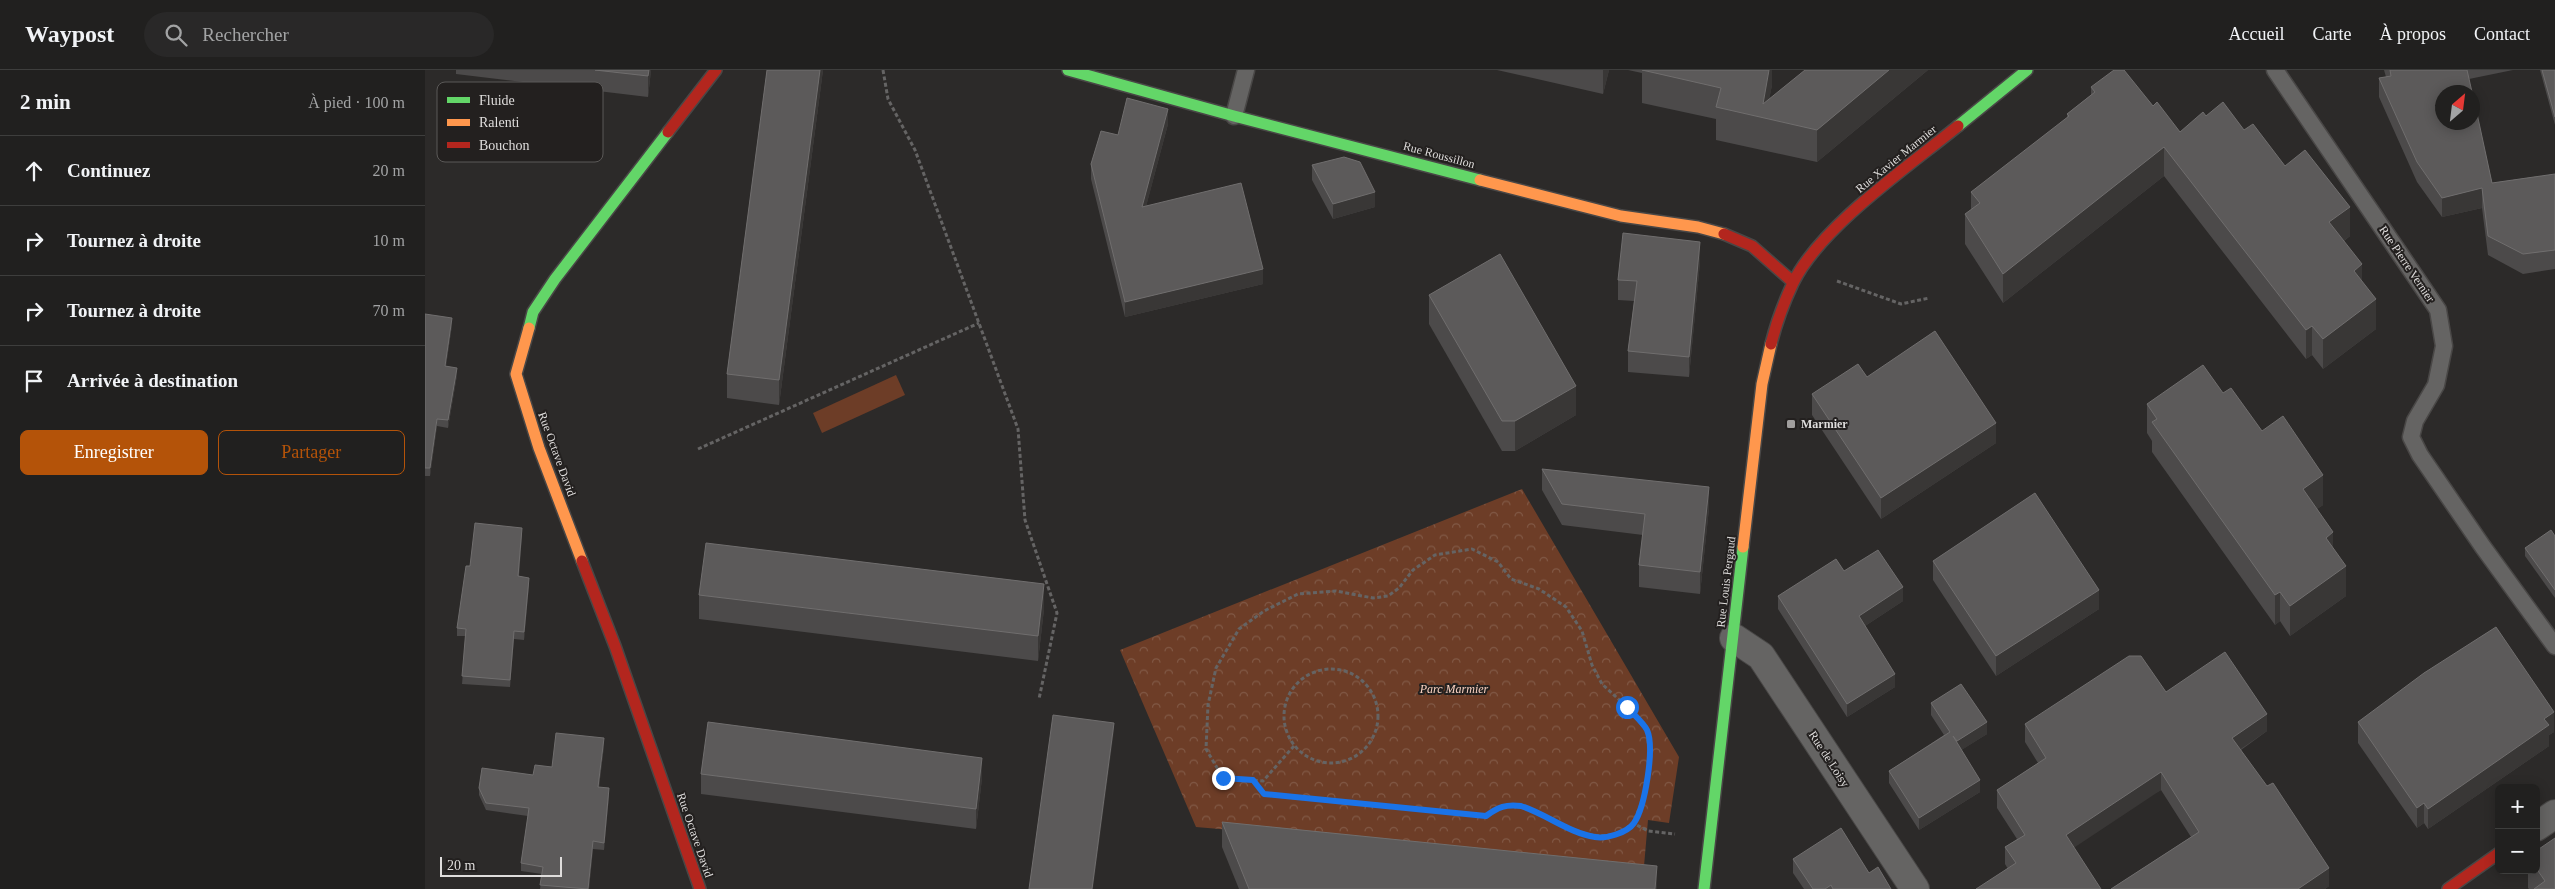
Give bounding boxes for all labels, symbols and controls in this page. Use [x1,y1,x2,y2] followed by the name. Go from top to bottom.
[144,12,494,57] search box
[25,21,114,47] text: Waypost
[162,21,190,49] icon: search
[202,24,289,45] text: Rechercher
[2229,24,2285,44] text: Accueil
[2313,24,2352,44] text: Carte
[2380,24,2446,44] text: À propos
[2474,24,2530,44] text: Contact
[437,82,603,162] legend
[2435,85,2480,130] north arrow
[20,90,71,114] text: 2 min
[479,93,515,108] text: Fluide
[308,94,405,111] text: À pied · 100 m
[479,115,520,130] text: Ralenti
[1853,122,1939,196] street label: Rue Xavier Marmier
[479,138,530,153] text: Bouchon
[1402,139,1476,171] street label: Rue Roussillon
[20,157,48,185] icon: ahead
[67,160,150,181] text: Continuez
[373,162,405,179] text: 20 m
[2376,223,2438,305] street label: Rue Pierre Vernier
[20,227,48,255] icon: right
[67,230,201,251] text: Tournez à droite
[373,232,405,249] text: 10 m
[20,297,48,325] icon: right
[67,300,201,321] text: Tournez à droite
[373,302,405,319] text: 70 m
[20,367,48,395] icon: arrive
[67,370,238,391] text: Arrivée à destination
[535,410,579,498] street label: Rue Octave David
[1801,417,1848,431] place label: Marmier
[1785,418,1797,430] marker: Marmier
[20,430,208,475] button: Enregistrer
[218,430,405,475] button: Partager
[1713,536,1739,628] street label: Rue Louis Pergaud
[1419,682,1489,696] park label: Parc Marmier
[1616,696,1639,719] route start
[1806,728,1852,790] street label: Rue de Loisy
[1212,767,1235,790] route end
[2495,784,2540,874] map controls
[2495,784,2540,829] button: +
[674,791,716,879] street label: Rue Octave David
[2495,829,2540,874] button: −
[440,854,563,877] scale bar
[447,858,475,873] text: 20 m

